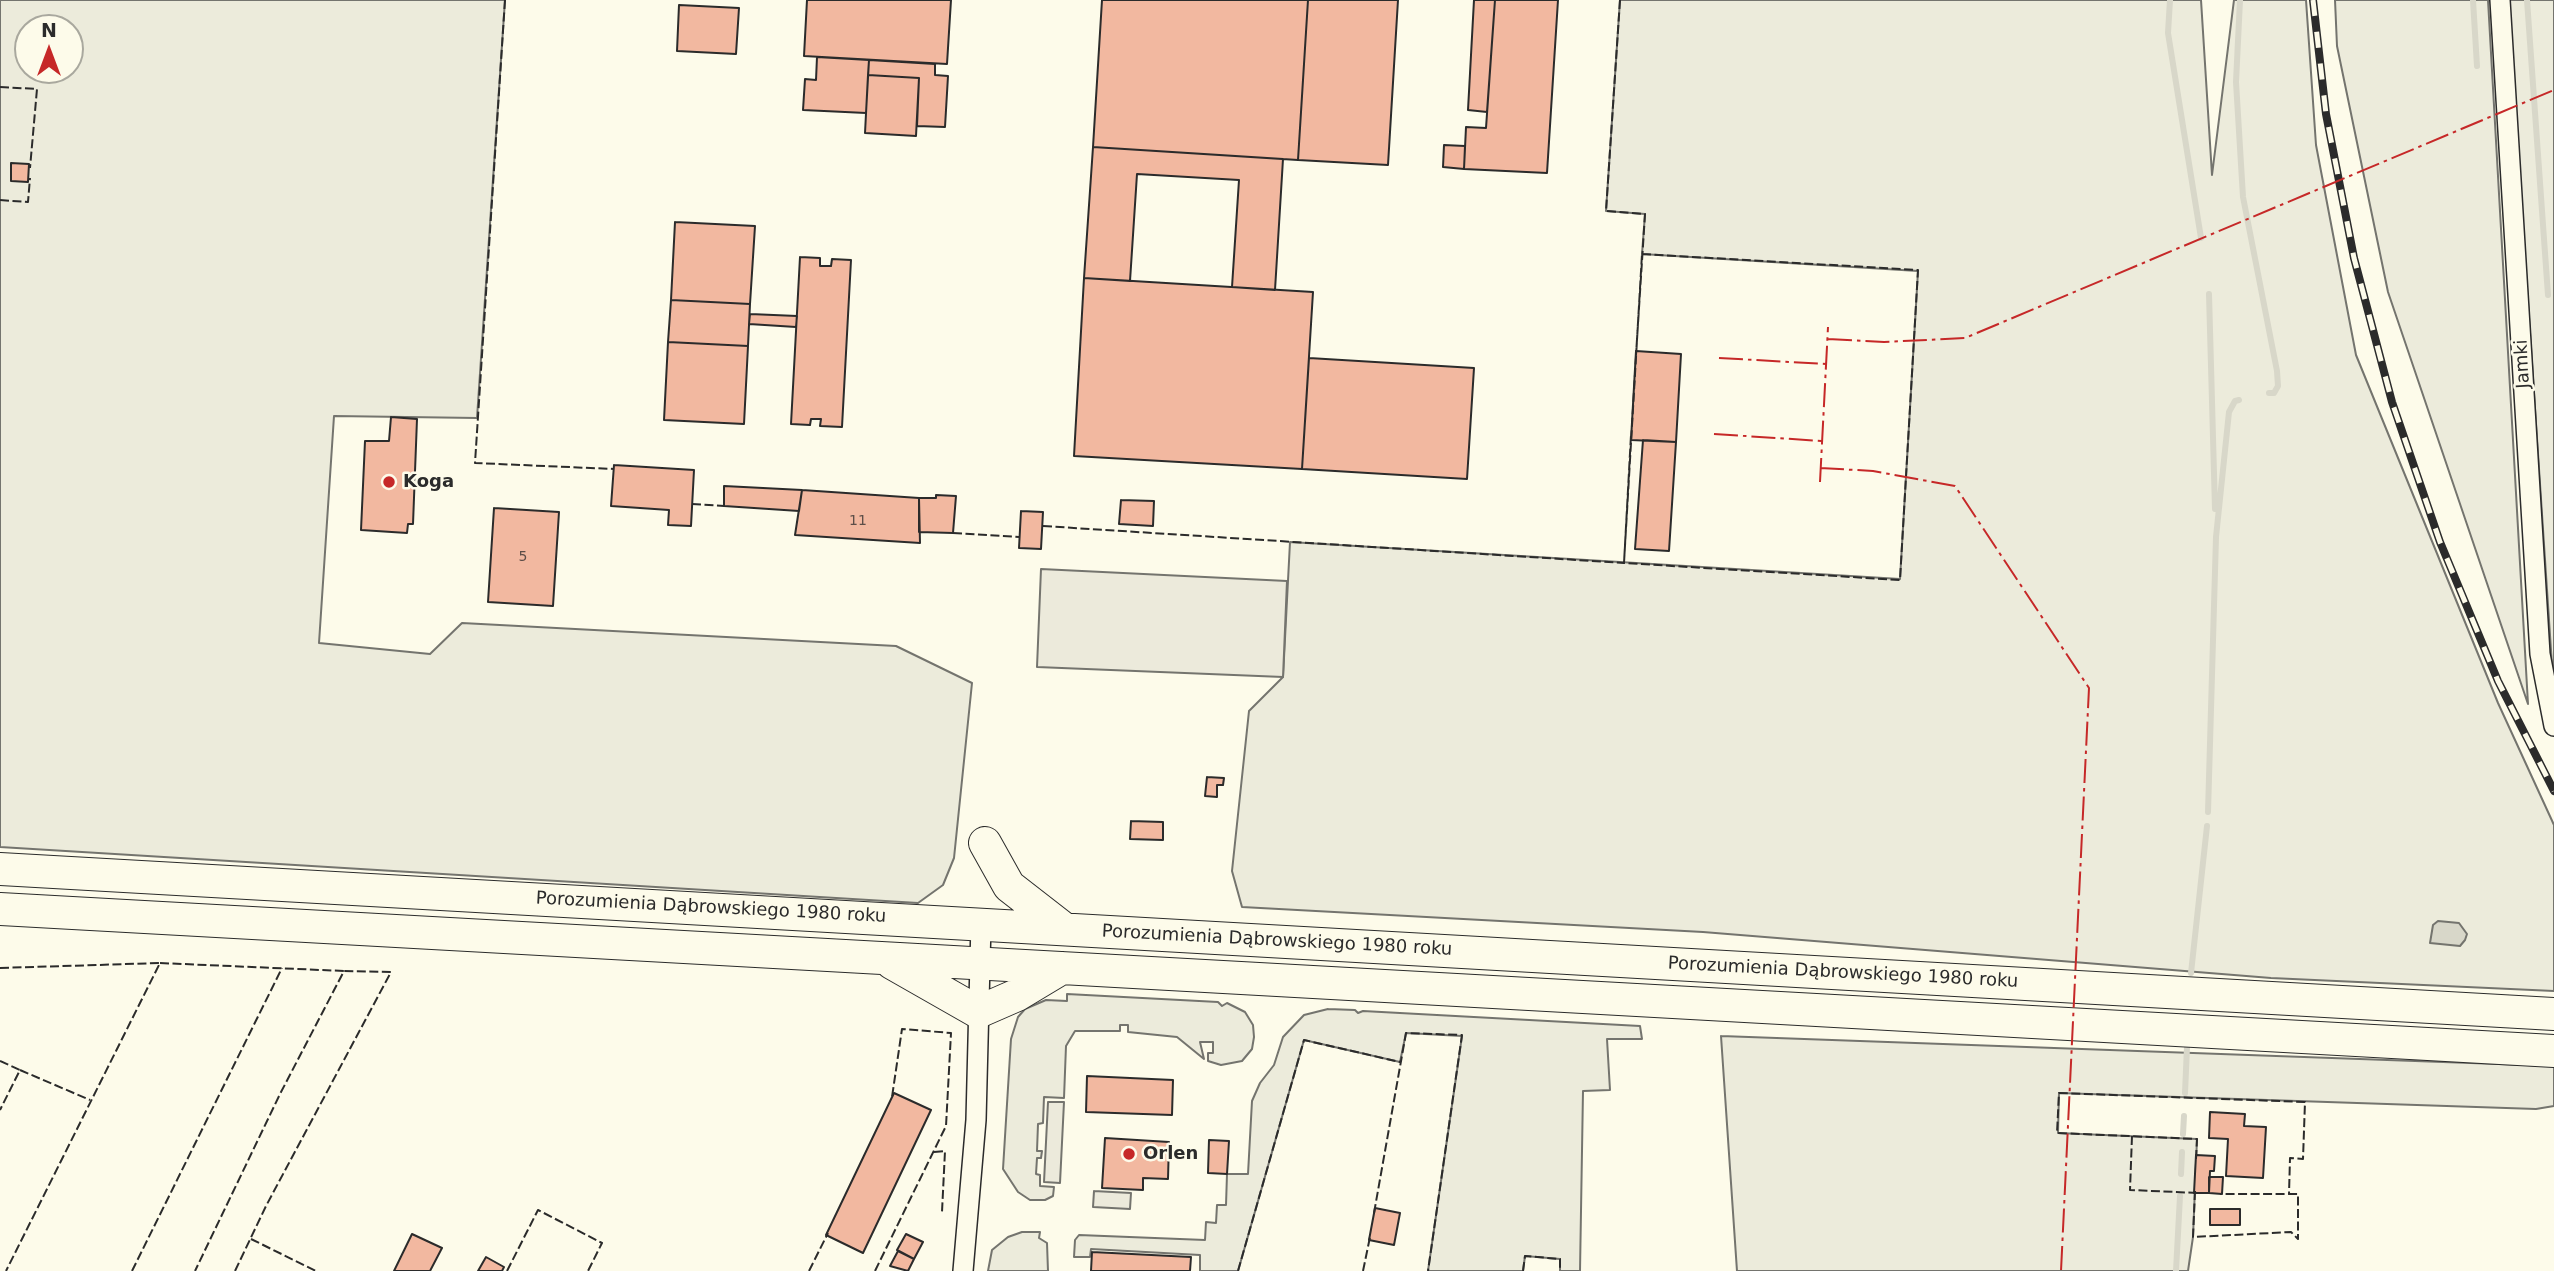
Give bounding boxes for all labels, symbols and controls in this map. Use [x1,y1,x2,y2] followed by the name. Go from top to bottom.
[14,14,84,84] north arrow
[41,19,57,41] text: N
[2511,339,2535,389] street label: Jamki
[403,471,454,493] place label: Koga
[381,474,397,490] marker: Koga
[849,513,867,529] house number: 11
[519,549,527,565] house number: 5
[535,888,887,928] street label: Porozumienia Dąbrowskiego 1980 roku
[1101,921,1453,961] street label: Porozumienia Dąbrowskiego 1980 roku
[1667,953,2019,993] street label: Porozumienia Dąbrowskiego 1980 roku
[1143,1143,1198,1165] place label: Orlen
[1121,1146,1137,1162] marker: Orlen

